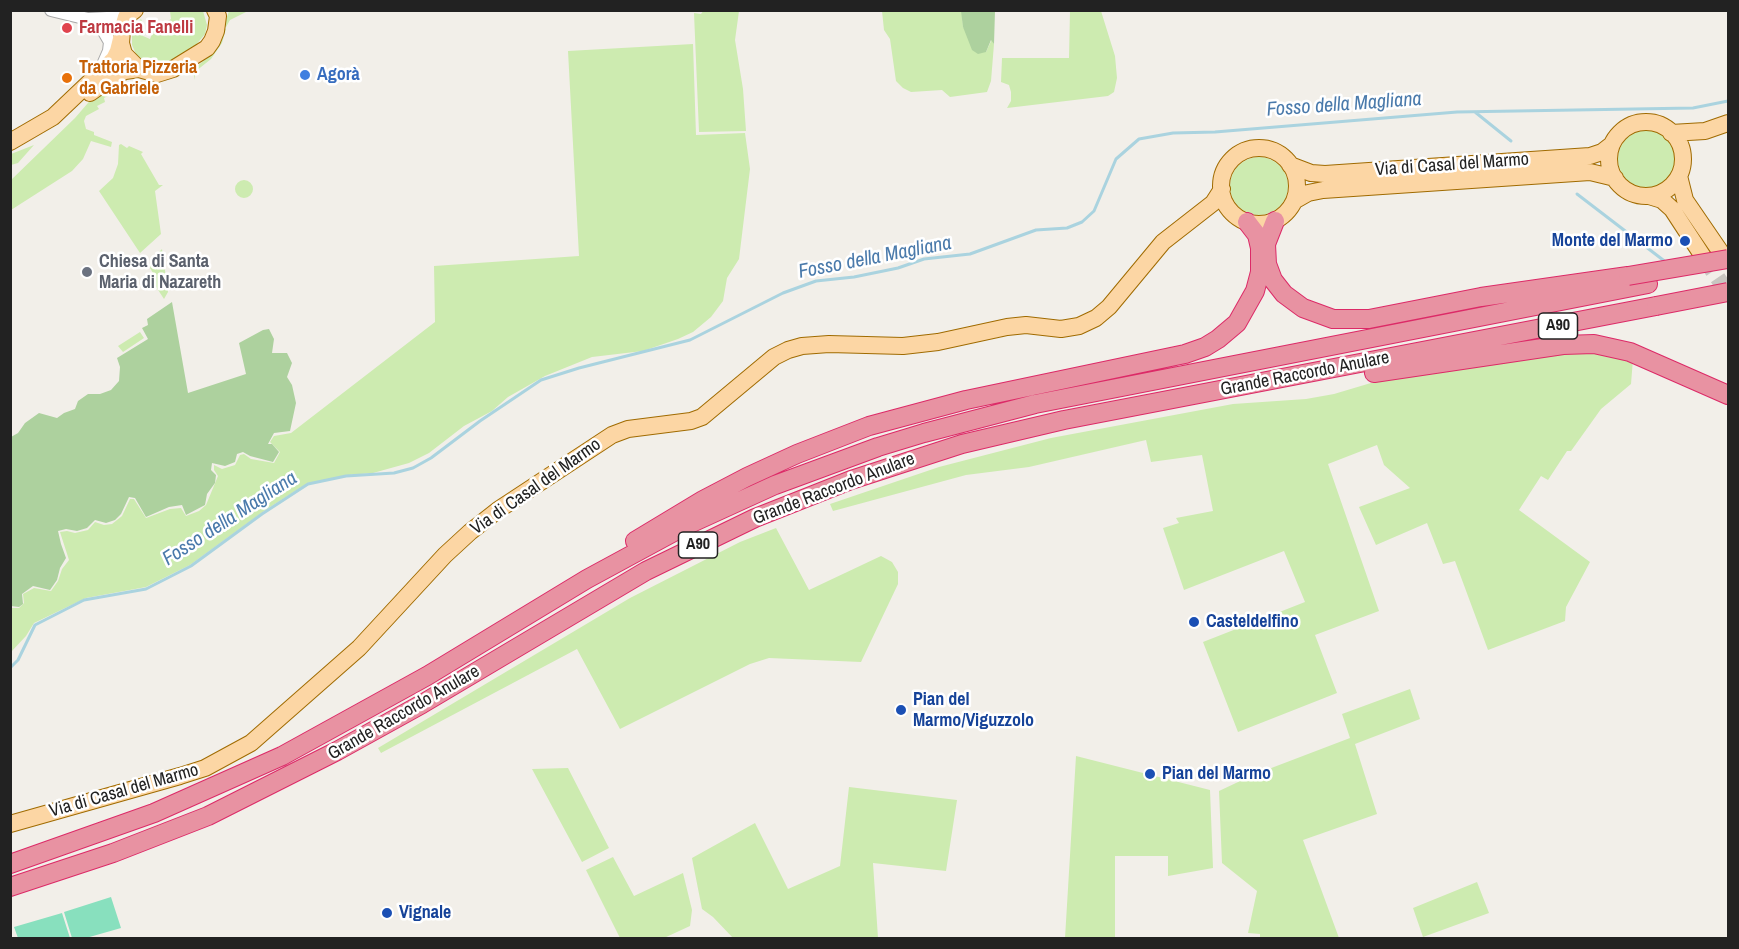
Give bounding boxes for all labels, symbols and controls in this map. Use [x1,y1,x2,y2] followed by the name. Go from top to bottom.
[79,17,193,39] place label: Farmacia Fanelli
[60,21,74,35] marker: Farmacia Fanelli
[79,57,197,100] place label: Trattoria Pizzeria da Gabriele
[317,64,360,86] place label: Agorà
[298,68,312,82] marker: Agorà
[60,71,74,85] marker: Trattoria Pizzeria da Gabriele
[1266,88,1422,122] water label: Fosso della Magliana
[1374,149,1530,181] street label: Via di Casal del Marmo
[1552,230,1673,252] place label: Monte del Marmo
[796,231,954,285] water label: Fosso della Magliana
[1678,234,1692,248] marker: Monte del Marmo
[99,251,221,294] place label: Chiesa di Santa Maria di Nazareth
[80,265,94,279] marker: Chiesa di Santa Maria di Nazareth
[1538,313,1578,339] road number: A90
[1219,347,1391,401] street label: Grande Raccordo Anulare
[467,434,605,540] street label: Via di Casal del Marmo
[750,448,918,530] street label: Grande Raccordo Anulare
[158,467,302,571] water label: Fosso della Magliana
[678,532,718,558] road number: A90
[1206,611,1299,633] place label: Casteldelfino
[1187,615,1201,629] marker: Casteldelfino
[324,661,484,765] street label: Grande Raccordo Anulare
[913,689,1034,732] place label: Pian del Marmo/Viguzzolo
[894,703,908,717] marker: Pian del Marmo/Viguzzolo
[47,759,201,823] street label: Via di Casal del Marmo
[1162,763,1271,785] place label: Pian del Marmo
[1143,767,1157,781] marker: Pian del Marmo
[399,902,451,924] place label: Vignale
[380,906,394,920] marker: Vignale

